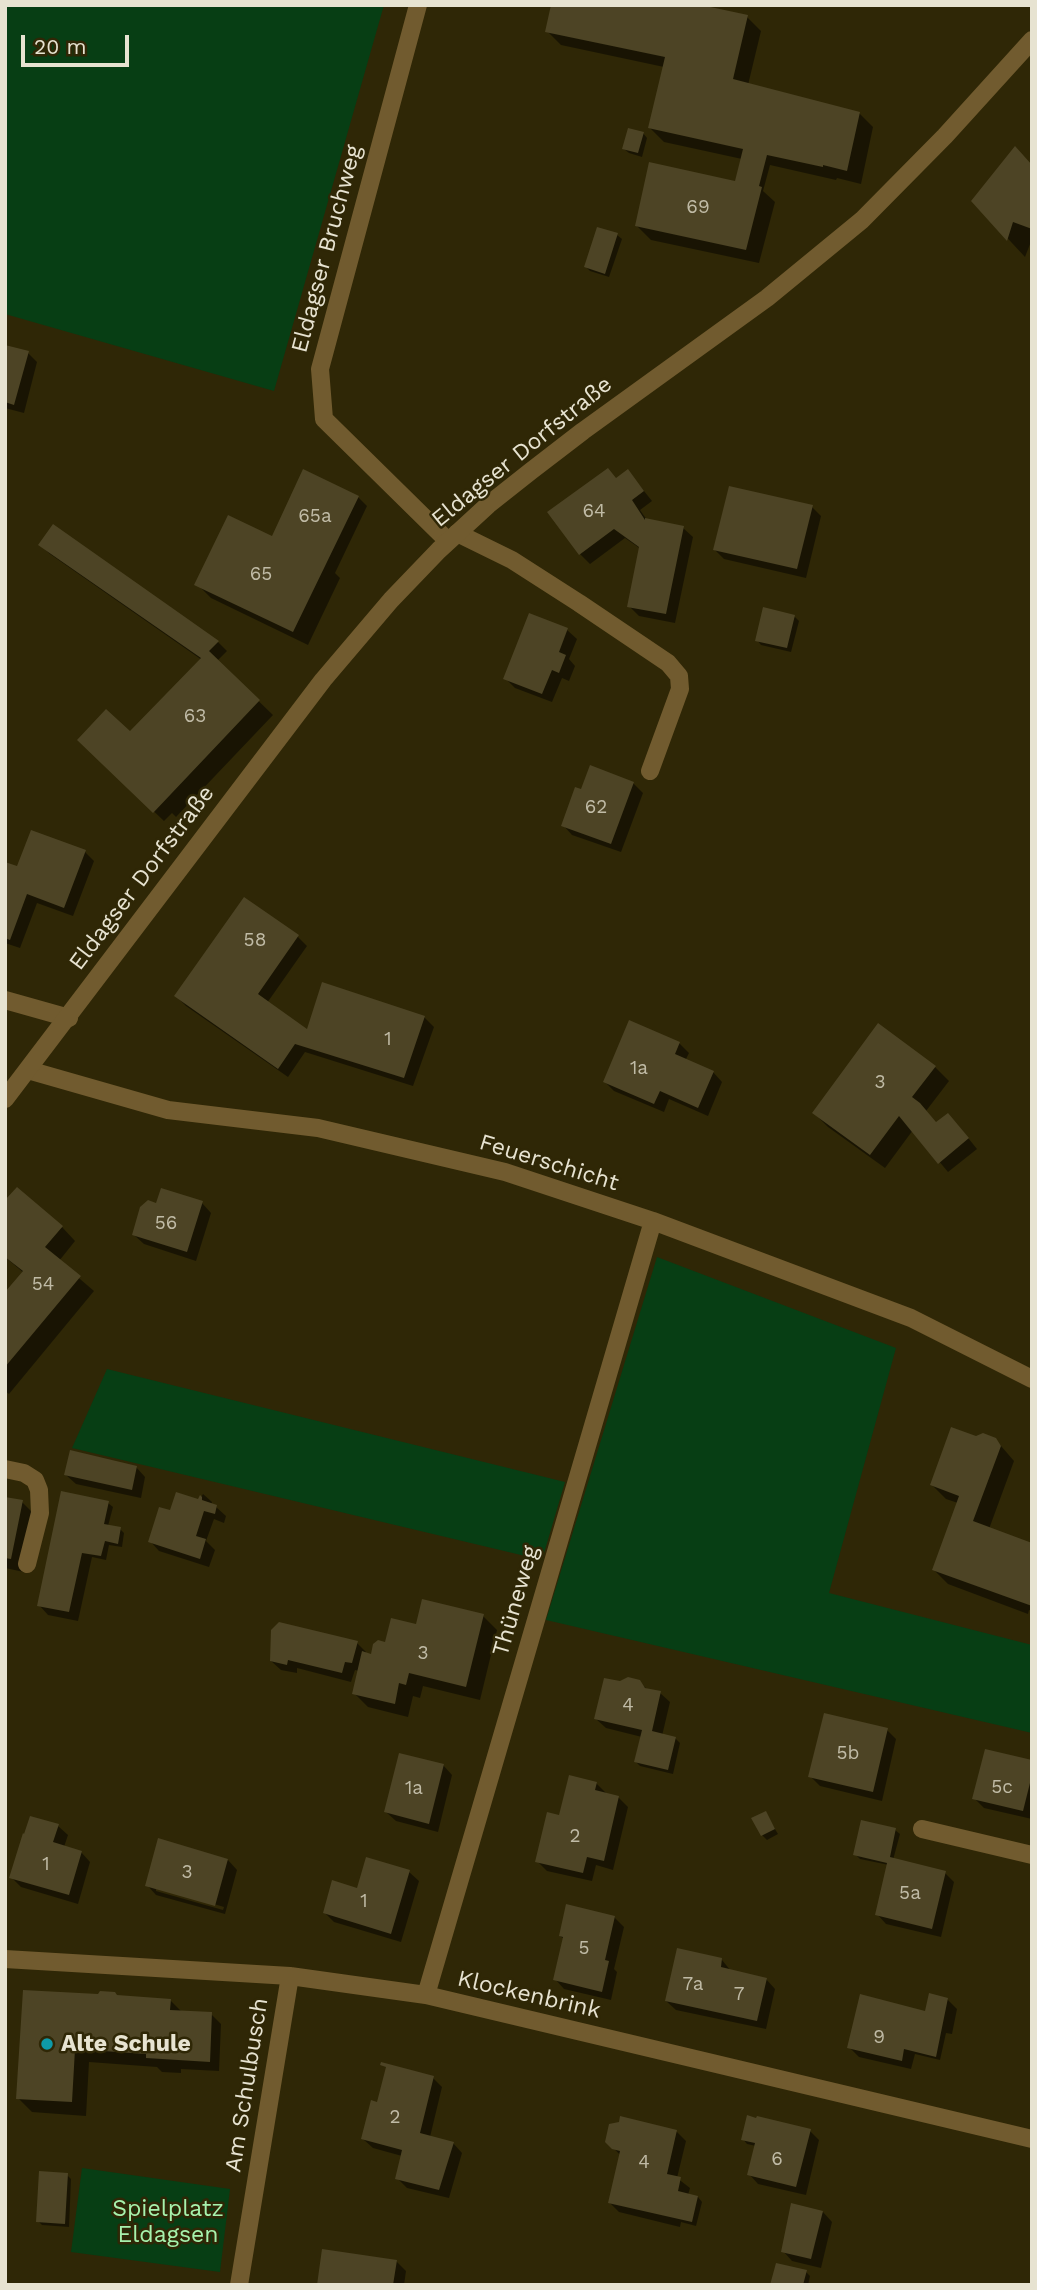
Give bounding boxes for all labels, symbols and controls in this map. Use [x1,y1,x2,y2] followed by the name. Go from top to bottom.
[24,21,133,65] scale bar
[34,34,86,59] text: 20 m
[286,142,368,356] street label: Eldagser Bruchweg
[686,196,710,218] house number: 69
[426,371,618,533] street label: Eldagser Dorfstraße
[582,500,606,522] house number: 64
[298,505,332,527] house number: 65a
[250,563,272,585] house number: 65
[184,705,206,727] house number: 63
[64,780,220,976] street label: Eldagser Dorfstraße
[585,796,607,818] house number: 62
[244,929,266,951] house number: 58
[384,1028,392,1050] house number: 1
[630,1057,648,1079] house number: 1a
[874,1071,886,1093] house number: 3
[476,1129,622,1197] street label: Feuerschicht
[155,1212,177,1234] house number: 56
[32,1273,54,1295] house number: 54
[487,1543,545,1659] street label: Thüneweg
[417,1642,429,1664] house number: 3
[622,1694,634,1716] house number: 4
[837,1742,859,1764] house number: 5b
[991,1776,1013,1798] house number: 5c
[405,1777,423,1799] house number: 1a
[569,1825,581,1847] house number: 2
[42,1853,50,1875] house number: 1
[181,1861,193,1883] house number: 3
[899,1882,921,1904] house number: 5a
[360,1890,368,1912] house number: 1
[578,1937,590,1959] house number: 5
[455,1965,603,2025] street label: Klockenbrink
[683,1973,703,1995] house number: 7a
[734,1983,744,2005] house number: 7
[220,1996,274,2174] street label: Am Schulbusch
[873,2026,885,2048] house number: 9
[61,2030,191,2058] place label: Alte Schule
[39,2036,55,2052] marker: Alte Schule
[389,2106,401,2128] house number: 2
[771,2148,783,2170] house number: 6
[638,2151,650,2173] house number: 4
[112,2195,224,2249] park label: Spielplatz Eldagsen

